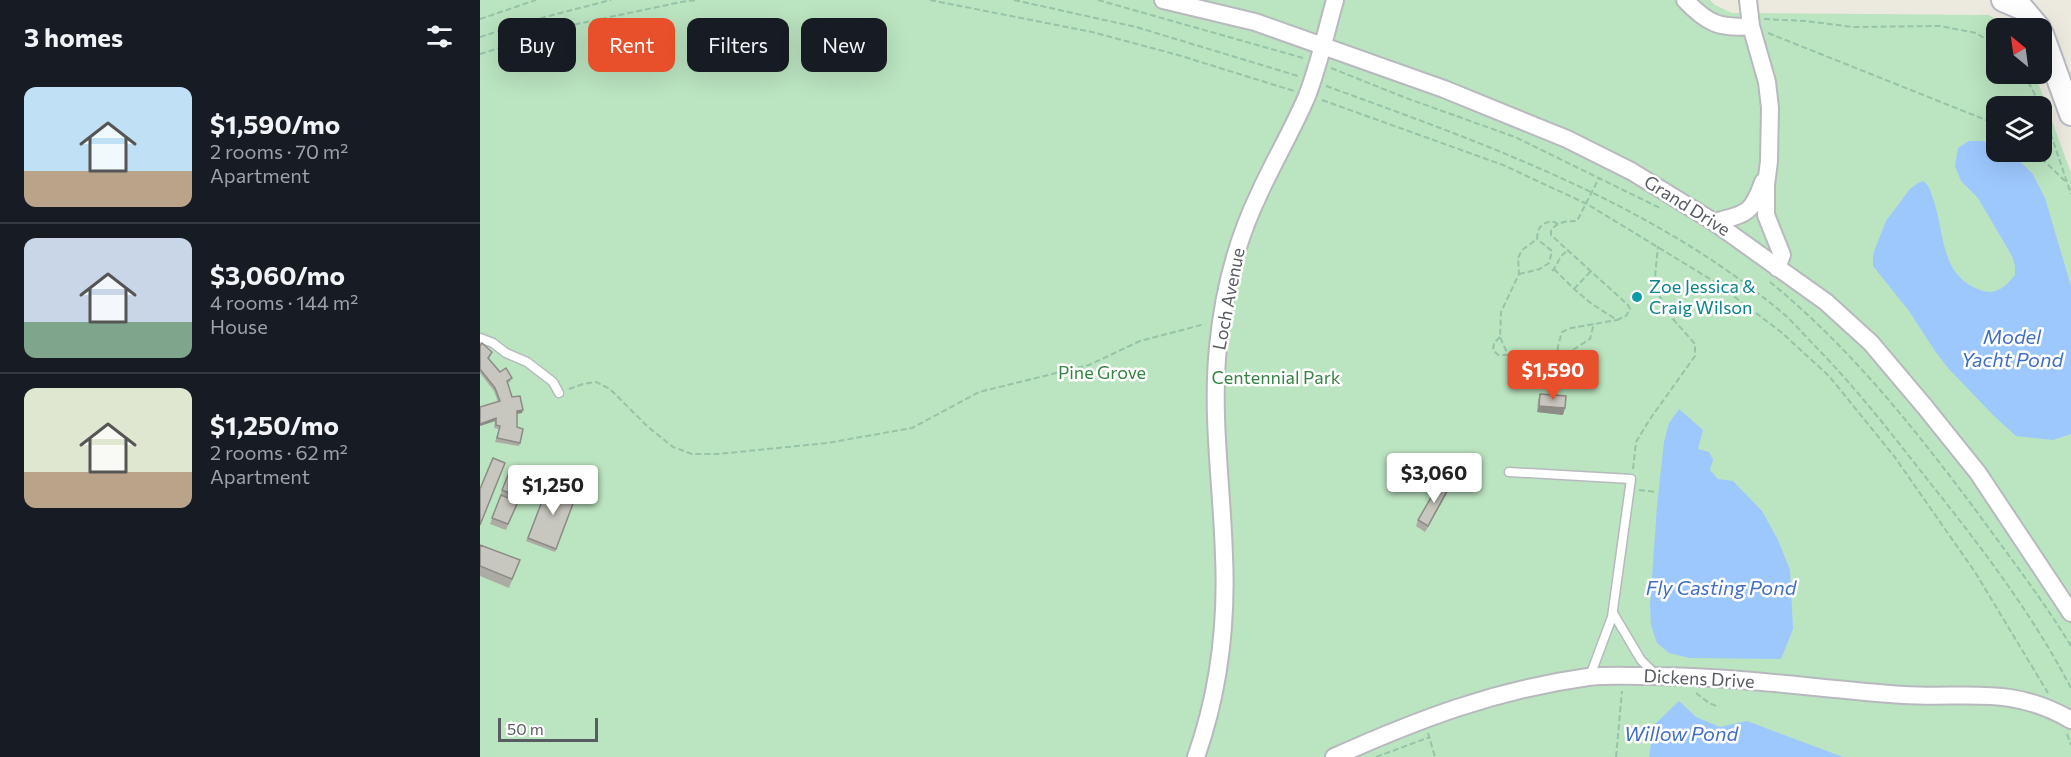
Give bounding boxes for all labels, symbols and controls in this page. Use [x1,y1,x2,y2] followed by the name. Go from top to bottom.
[498,18,576,72] chip: Buy
[588,18,675,72] chip: Rent
[687,18,789,72] chip: Filters
[801,18,887,72] chip: New
[1986,18,2052,84] north arrow
[1986,18,2052,162] map controls
[423,20,456,53] icon: filters
[24,21,123,52] text: 3 homes
[1986,96,2052,162] button: layers
[210,108,340,139] text: $1,590/mo
[72,111,144,183] icon: home
[210,139,348,163] text: 2 rooms · 70 m²
[210,163,310,187] text: Apartment
[1640,170,1735,240] street label: Grand Drive
[1207,246,1249,352] street label: Loch Avenue
[210,259,345,290] text: $3,060/mo
[72,262,144,334] icon: home
[1649,275,1755,318] place label: Zoe Jessica & Craig Wilson
[210,290,358,314] text: 4 rooms · 144 m²
[1630,290,1644,304] marker: Zoe Jessica & Craig Wilson
[210,314,268,338] text: House
[1961,324,2064,371] water label: Model Yacht Pond
[1504,350,1602,401] pin: $1,590
[1522,357,1584,381] text: $1,590
[1058,361,1146,383] park label: Pine Grove
[1211,366,1341,388] park label: Centennial Park
[210,409,339,440] text: $1,250/mo
[72,412,144,484] icon: home
[210,440,348,464] text: 2 rooms · 62 m²
[1385,453,1483,504] pin: $3,060
[1401,460,1467,484] text: $3,060
[210,464,310,488] text: Apartment
[504,465,602,516] pin: $1,250
[522,472,584,496] text: $1,250
[1646,575,1798,599] water label: Fly Casting Pond
[1643,664,1755,692] street label: Dickens Drive
[498,715,598,742] scale bar
[507,719,544,738] text: 50 m
[1624,721,1739,745] water label: Willow Pond

